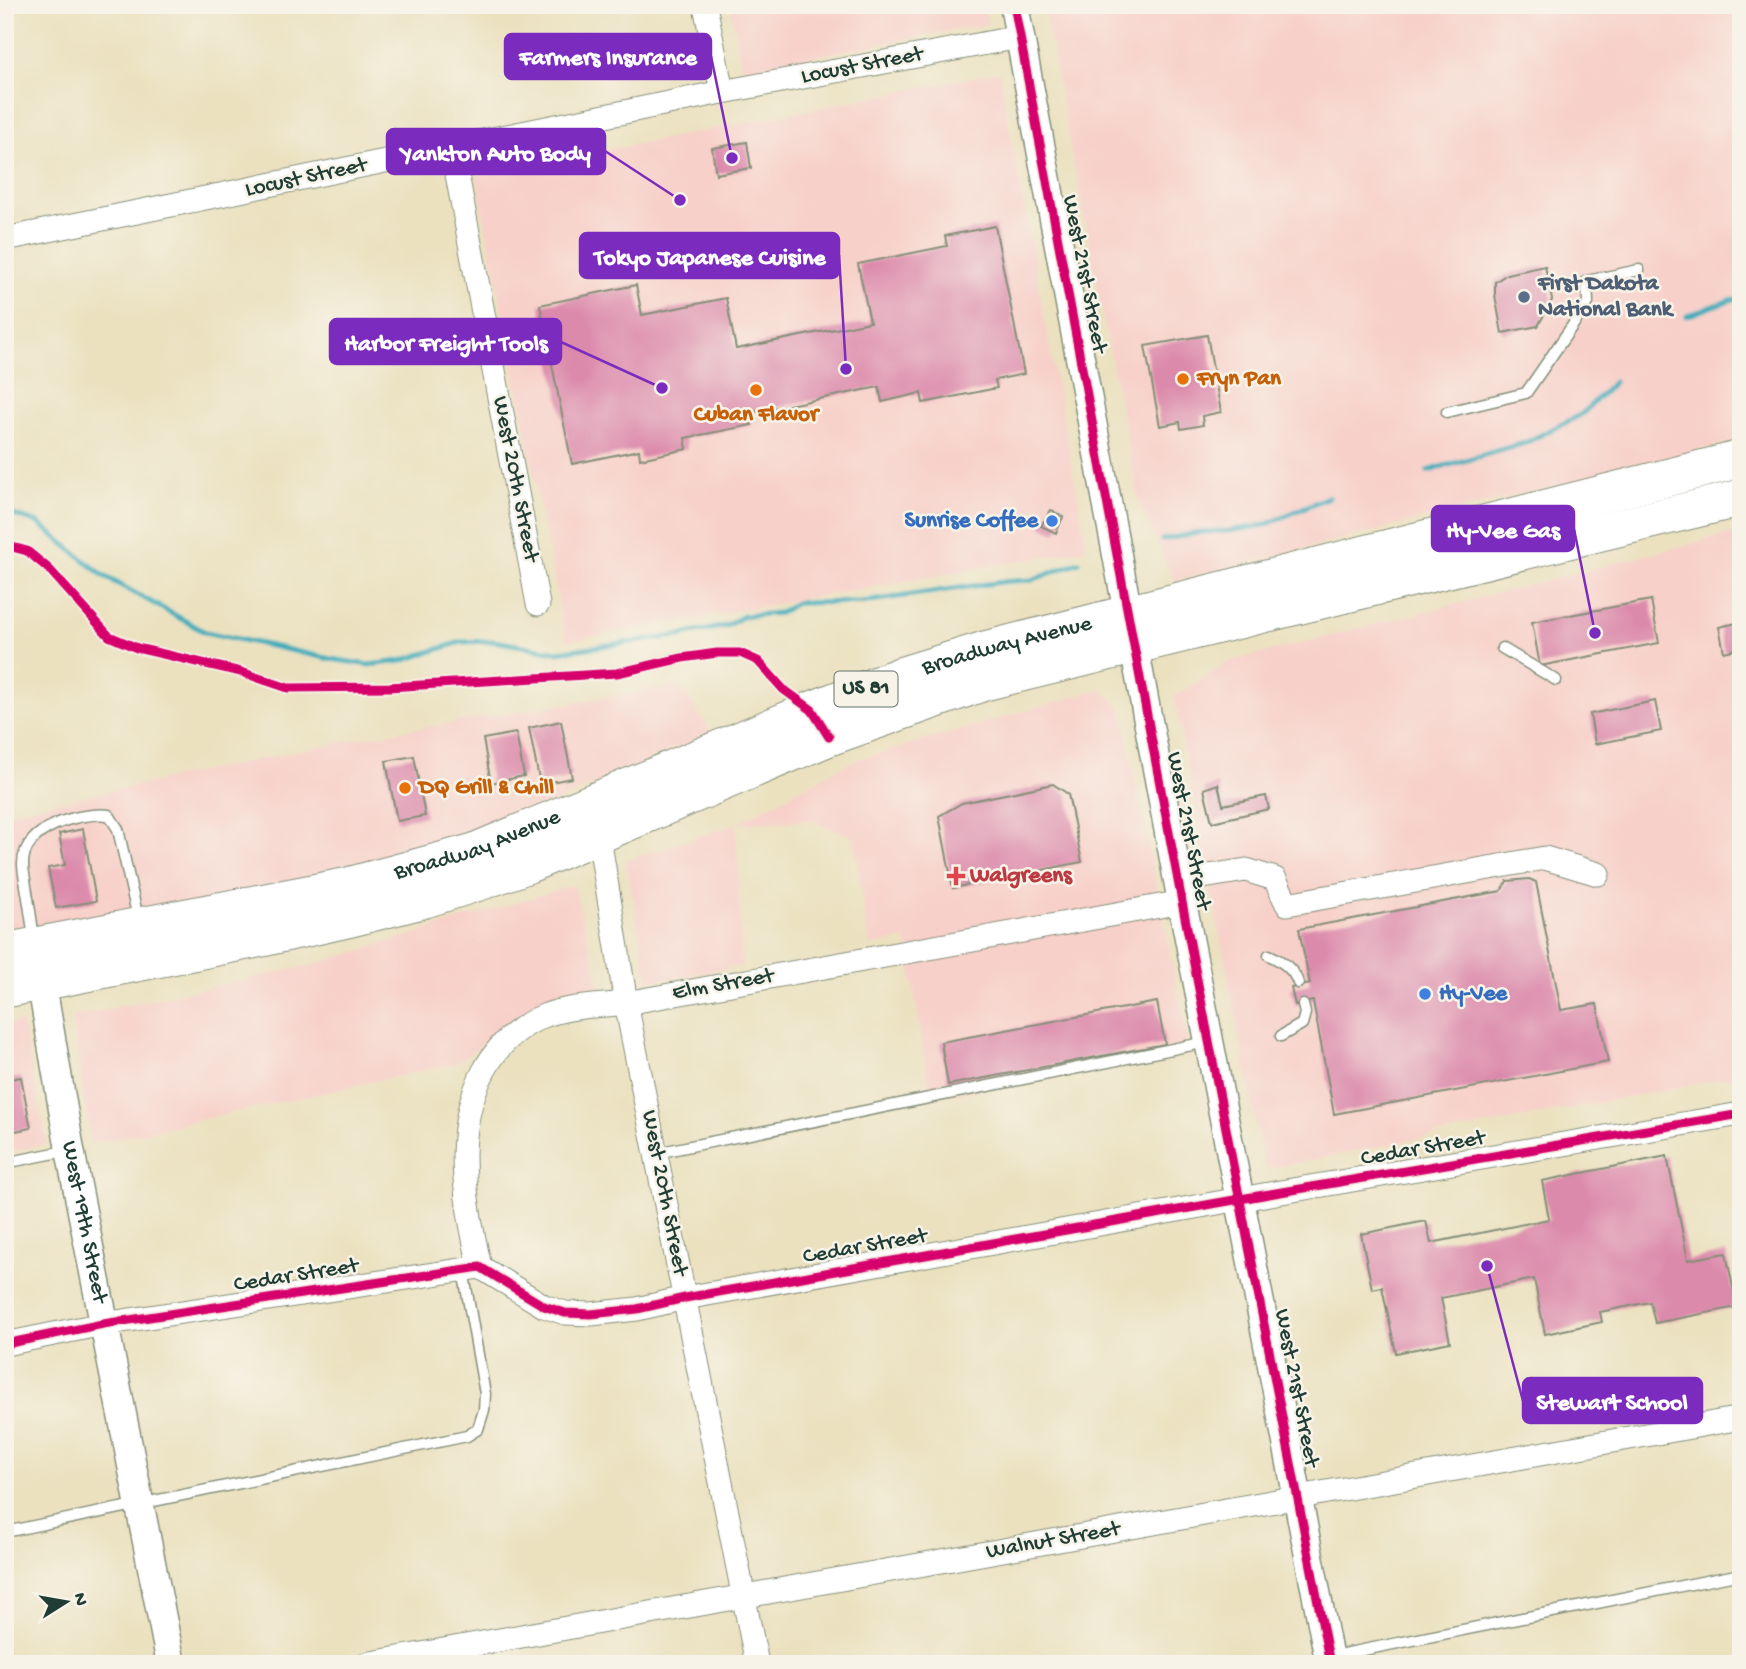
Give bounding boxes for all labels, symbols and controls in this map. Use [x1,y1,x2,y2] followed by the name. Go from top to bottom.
[505,34,711,79] callout: Farmers Insurance
[799,41,927,91] street label: Locust Street
[518,45,698,74] text: Farmers Insurance
[387,129,605,174] callout: Yankton Auto Body
[398,141,591,170] text: Yankton Auto Body
[243,152,371,204] street label: Locust Street
[1055,193,1113,357] street label: West 21st Street
[580,233,839,278] callout: Tokyo Japanese Cuisine
[592,245,827,274] text: Tokyo Japanese Cuisine
[1537,271,1675,324] place label: First Dakota National Bank
[1516,289,1532,305] marker: First Dakota National Bank
[330,319,561,364] callout: Harbor Freight Tools
[344,331,549,360] text: Harbor Freight Tools
[1196,366,1282,393] place label: Fryn Pan
[1175,371,1191,387] marker: Fryn Pan
[748,382,764,398] marker: Cuban Flavor
[486,394,545,565] street label: West 20th Street
[694,402,821,429] place label: Cuban Flavor
[1432,506,1574,551] callout: Hy-Vee Gas
[904,508,1039,535] place label: Sunrise Coffee
[1044,513,1060,529] marker: Sunrise Coffee
[1446,518,1561,547] text: Hy-Vee Gas
[918,610,1096,682] street label: Broadway Avenue
[834,672,898,706] road number: US 81
[1159,750,1217,914] street label: West 21st Street
[417,775,554,802] place label: DQ Grill & Chill
[397,780,413,796] marker: DQ Grill & Chill
[390,803,566,887] street label: Broadway Avenue
[969,863,1073,890] place label: Walgreens
[948,868,964,884] marker: Walgreens
[670,963,777,1007] street label: Elm Street
[1439,981,1508,1008] place label: Hy-Vee
[1417,986,1433,1002] marker: Hy-Vee
[635,1108,694,1279] street label: West 20th Street
[1359,1125,1489,1173] street label: Cedar Street
[55,1139,114,1307] street label: West 19th Street
[801,1223,931,1271] street label: Cedar Street
[232,1253,362,1299] street label: Cedar Street
[1267,1307,1325,1471] street label: West 21st Street
[1523,1378,1702,1423] callout: Stewart School
[1536,1390,1688,1419] text: Stewart School
[984,1516,1124,1566] street label: Walnut Street
[32,1568,102,1638] north arrow
[67,1591,92,1608] text: N

